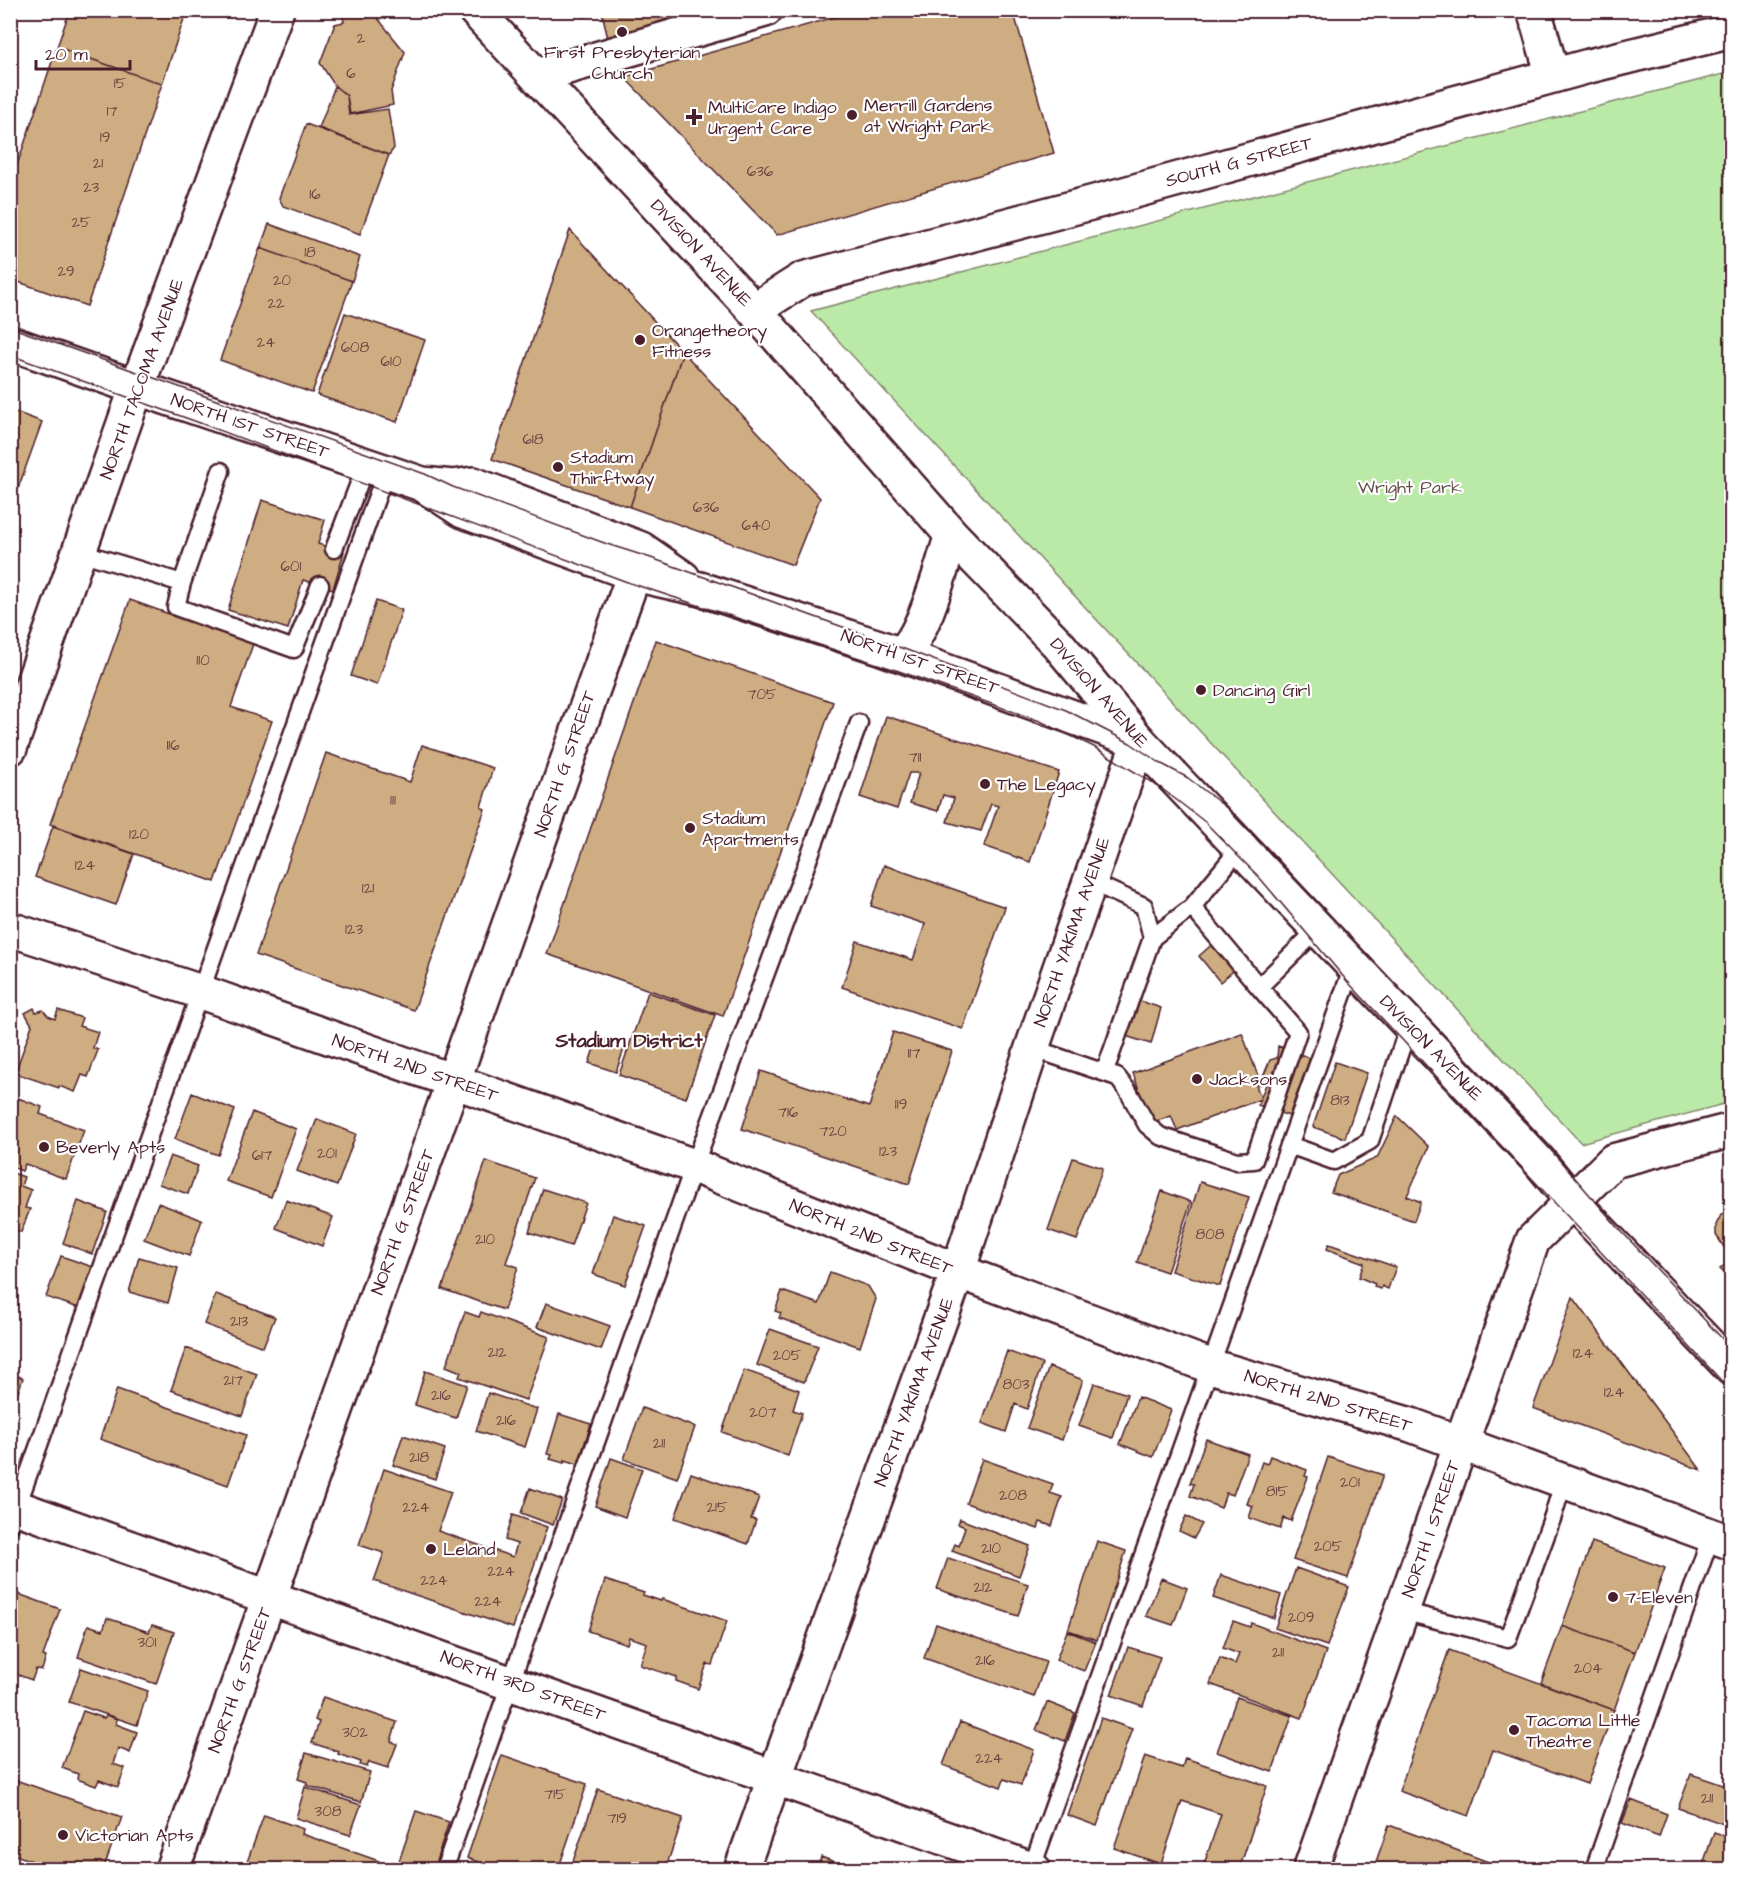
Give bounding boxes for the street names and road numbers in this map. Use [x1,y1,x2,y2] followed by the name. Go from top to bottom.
[1163,130,1316,194] street label: SOUTH G STREET
[645,194,758,313] street label: DIVISION AVENUE
[94,275,190,483] street label: NORTH TACOMA AVENUE
[167,387,333,465] street label: NORTH 1ST STREET
[837,623,1003,701] street label: NORTH 1ST STREET
[1044,632,1154,754] street label: DIVISION AVENUE
[528,687,602,841] street label: NORTH G STREET
[1028,833,1116,1030] street label: NORTH YAKIMA AVENUE
[1374,989,1488,1107] street label: DIVISION AVENUE
[329,1028,502,1108] street label: NORTH 2ND STREET
[365,1145,441,1298] street label: NORTH G STREET
[786,1193,957,1281] street label: NORTH 2ND STREET
[868,1294,960,1490] street label: NORTH YAKIMA AVENUE
[1241,1364,1416,1439] street label: NORTH 2ND STREET
[1396,1456,1466,1601] street label: NORTH I STREET
[202,1603,278,1756] street label: NORTH G STREET
[437,1644,610,1728] street label: NORTH 3RD STREET

